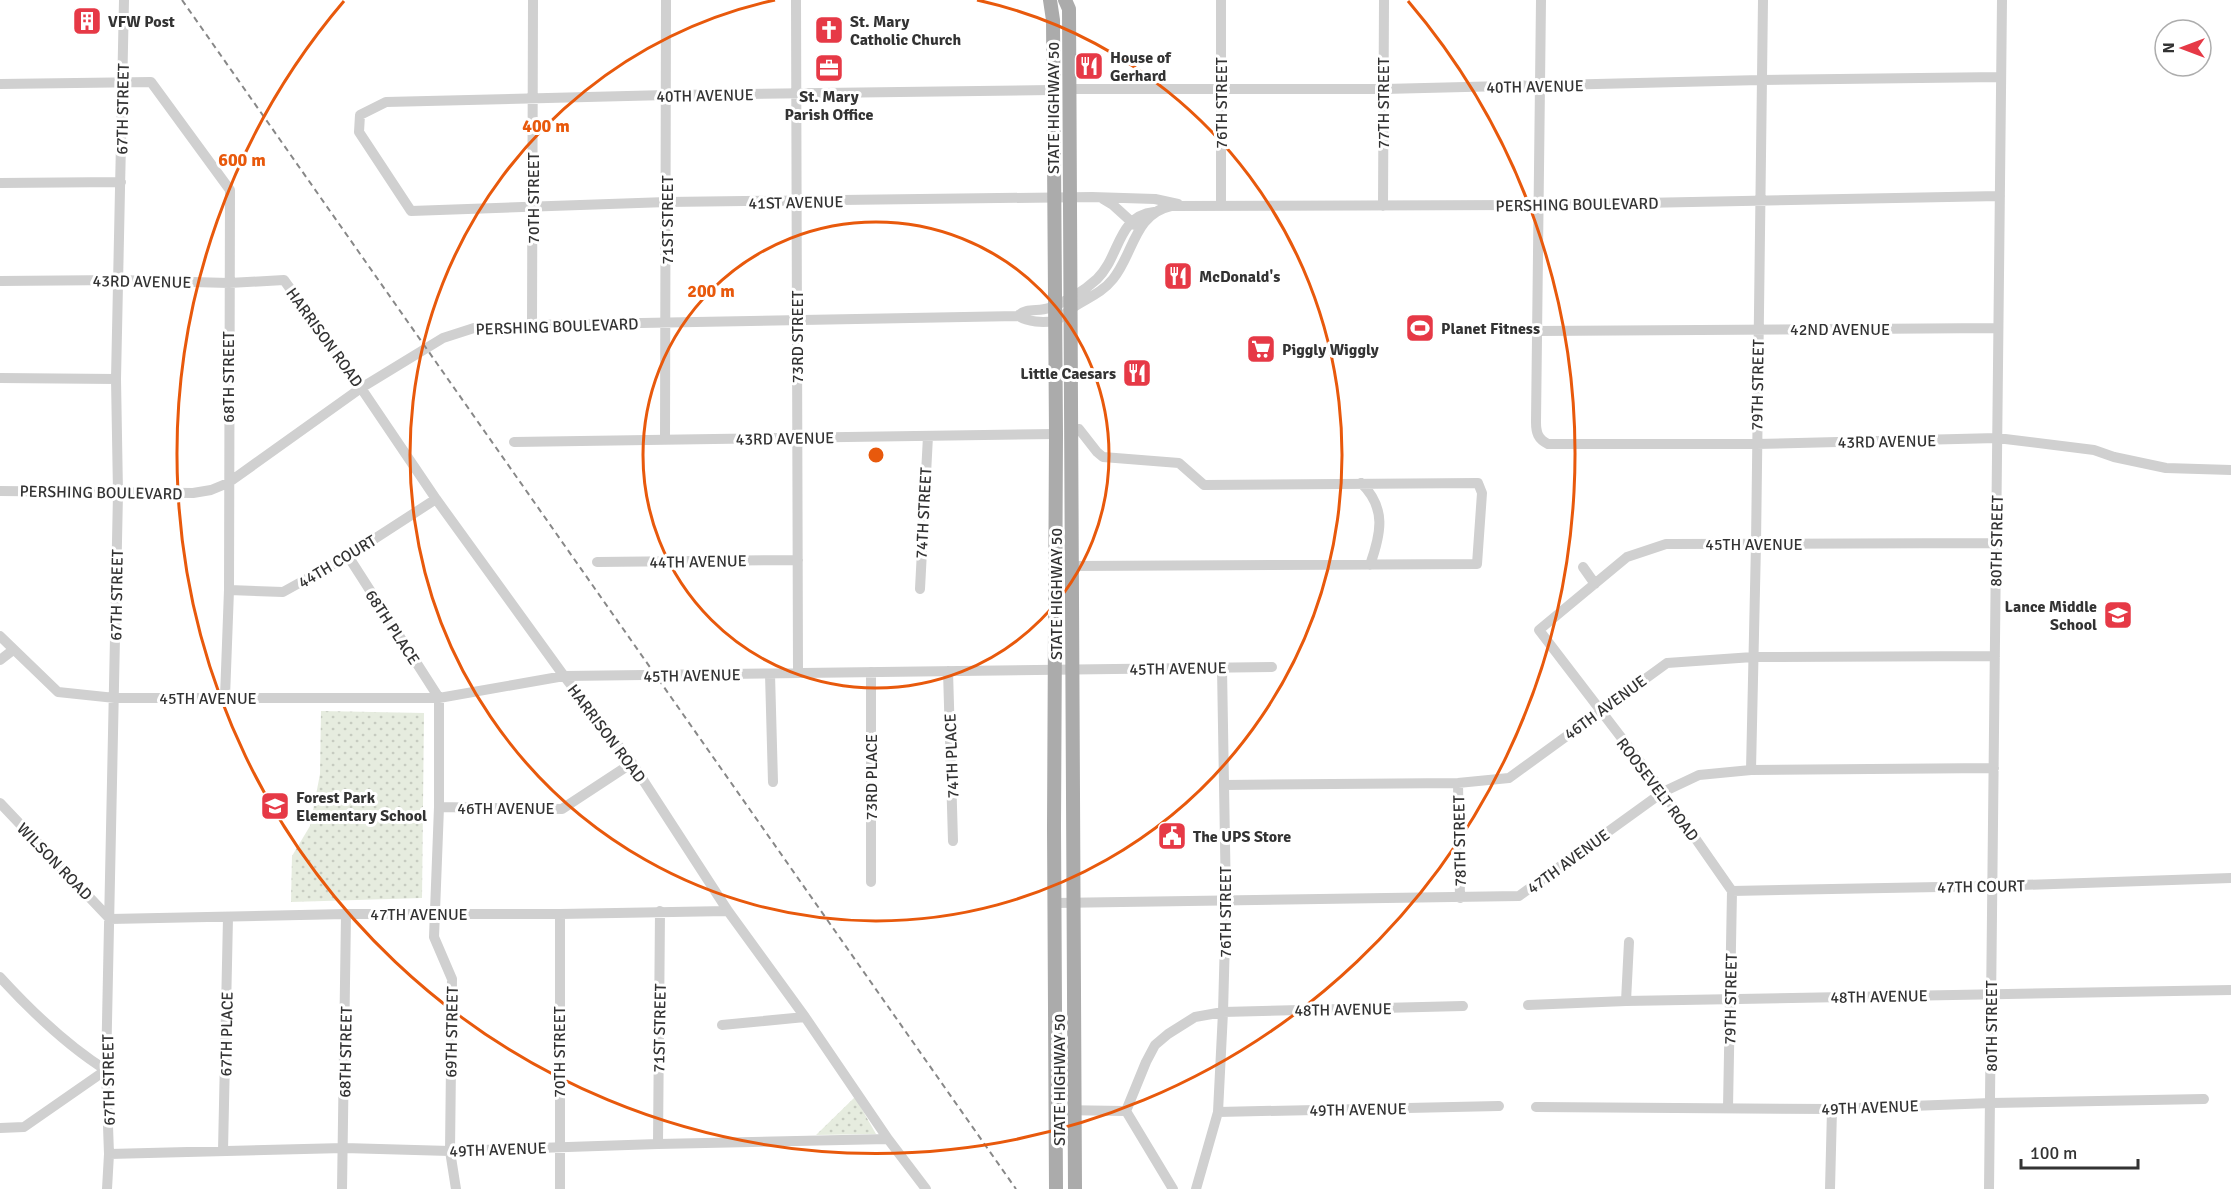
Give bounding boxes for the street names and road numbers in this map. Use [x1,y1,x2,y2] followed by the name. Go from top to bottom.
[1044,42,1064,174] street label: STATE HIGHWAY 50
[1212,57,1232,149] street label: 76TH STREET
[1374,57,1394,149] street label: 77TH STREET
[112,63,134,155] street label: 67TH STREET
[1486,76,1584,98] street label: 40TH AVENUE
[656,85,754,107] street label: 40TH AVENUE
[524,152,544,244] street label: 70TH STREET
[658,175,678,265] street label: 71ST STREET
[748,192,844,214] street label: 41ST AVENUE
[1495,194,1659,216] street label: PERSHING BOULEVARD
[92,271,191,293] street label: 43RD AVENUE
[281,284,367,391] street label: HARRISON ROAD
[788,291,808,383] street label: 73RD STREET
[475,314,639,340] street label: PERSHING BOULEVARD
[1790,320,1890,340] street label: 42ND AVENUE
[219,331,239,423] street label: 68TH STREET
[1747,339,1769,431] street label: 79TH STREET
[736,428,835,450] street label: 43RD AVENUE
[1838,431,1937,453] street label: 43RD AVENUE
[912,467,936,559] street label: 74TH STREET
[19,482,183,504] street label: PERSHING BOULEVARD
[1986,495,2008,587] street label: 80TH STREET
[1047,528,1067,660] street label: STATE HIGHWAY 50
[295,531,380,593] street label: 44TH COURT
[1705,535,1803,555] street label: 45TH AVENUE
[106,549,128,641] street label: 67TH STREET
[649,551,747,573] street label: 44TH AVENUE
[361,586,424,669] street label: 68TH PLACE
[1129,658,1227,680] street label: 45TH AVENUE
[643,665,741,687] street label: 45TH AVENUE
[1560,671,1651,745] street label: 46TH AVENUE
[563,680,650,787] street label: HARRISON ROAD
[159,689,257,709] street label: 45TH AVENUE
[941,713,963,799] street label: 74TH PLACE
[862,734,882,820] street label: 73RD PLACE
[1612,734,1703,845] street label: ROOSEVELT ROAD
[1449,795,1471,887] street label: 78TH STREET
[457,799,555,819] street label: 46TH AVENUE
[12,819,96,905] street label: WILSON ROAD
[1523,825,1614,899] street label: 47TH AVENUE
[1216,866,1236,958] street label: 76TH STREET
[1937,876,2025,898] street label: 47TH COURT
[370,905,468,925] street label: 47TH AVENUE
[1720,953,1742,1045] street label: 79TH STREET
[1982,980,2002,1072] street label: 80TH STREET
[649,983,671,1073] street label: 71ST STREET
[441,986,463,1078] street label: 69TH STREET
[1830,986,1928,1008] street label: 48TH AVENUE
[216,991,238,1077] street label: 67TH PLACE
[1294,999,1392,1021] street label: 48TH AVENUE
[335,1006,357,1098] street label: 68TH STREET
[550,1006,570,1098] street label: 70TH STREET
[1050,1014,1070,1146] street label: STATE HIGHWAY 50
[98,1034,120,1126] street label: 67TH STREET
[1821,1096,1919,1120] street label: 49TH AVENUE
[1309,1099,1407,1121] street label: 49TH AVENUE
[449,1138,547,1162] street label: 49TH AVENUE

